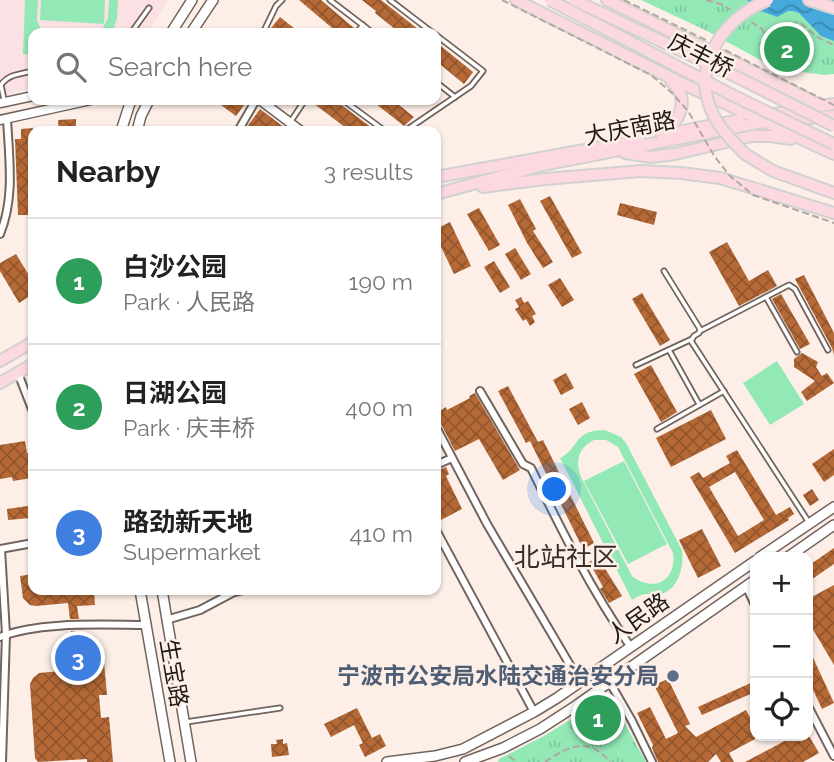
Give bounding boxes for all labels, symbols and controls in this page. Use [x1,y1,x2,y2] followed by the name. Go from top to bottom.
[764,23,810,75] pin: 2
[664,27,738,82] street label: 庆丰桥
[28,28,441,105] search box
[52,48,90,86] icon: search
[108,52,252,82] text: Search here
[582,105,678,150] street label: 大庆南路
[56,154,160,189] text: Nearby
[324,158,413,185] text: 3 results
[123,252,227,282] text: 白沙公园
[73,268,85,295] text: 1
[349,268,413,295] text: 190 m
[123,288,255,315] text: Park · 人民路
[123,378,227,408] text: 日湖公园
[73,394,85,421] text: 2
[345,394,413,421] text: 400 m
[123,414,255,441] text: Park · 庆丰桥
[537,472,571,506] your location
[123,507,253,537] text: 路劲新天地
[73,520,85,547] text: 3
[350,520,413,547] text: 410 m
[123,538,261,565] text: Supermarket
[514,542,618,572] district label: 北站社区
[750,552,813,741] map controls
[750,552,813,615] button: +
[602,587,674,648] street label: 人民路
[750,615,813,678] button: −
[55,632,101,684] pin: 3
[155,637,194,709] street label: 生宝路
[337,662,659,689] place label: 宁波市公安局水陆交通治安分局
[665,668,681,684] marker: 宁波市公安局水陆交通治安分局
[750,678,813,741] button: locate
[575,692,621,744] pin: 1

